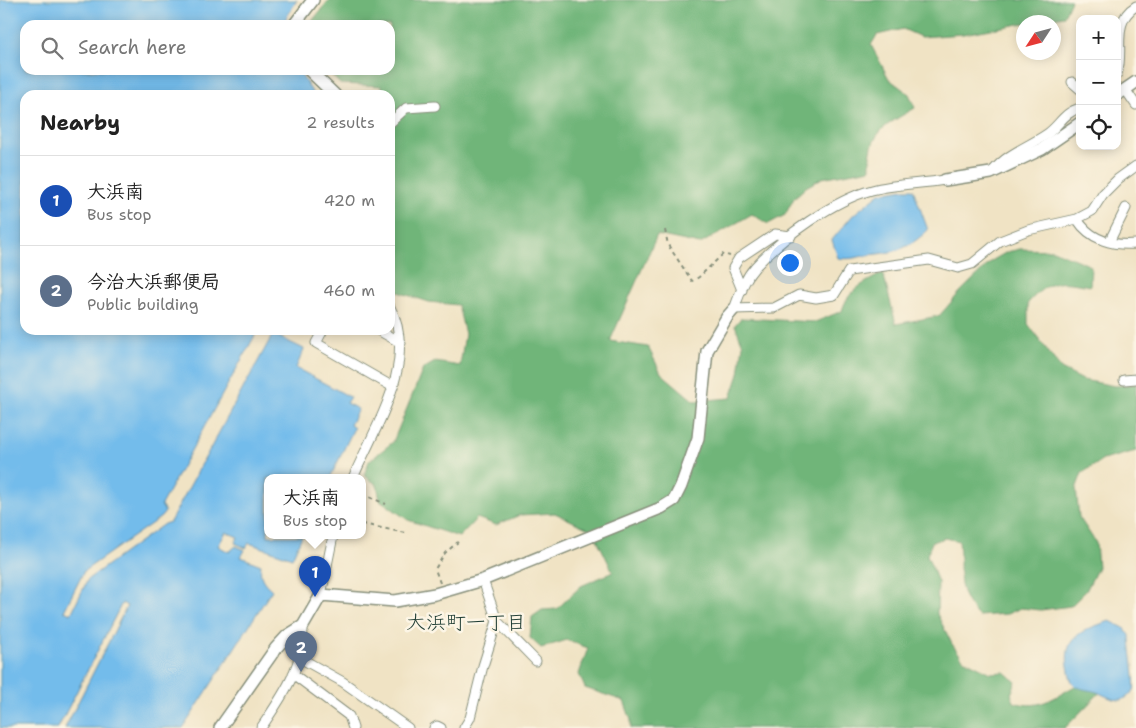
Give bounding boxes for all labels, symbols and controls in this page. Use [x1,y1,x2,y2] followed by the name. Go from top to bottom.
[1016,15,1061,60] north arrow
[1076,15,1121,150] map controls
[1076,15,1121,60] button: +
[20,20,395,75] search box
[38,34,66,62] icon: search
[78,35,187,60] text: Search here
[1076,60,1121,105] button: −
[1076,105,1121,150] button: locate
[40,109,120,137] text: Nearby
[306,112,375,133] text: 2 results
[87,179,144,204] text: 大浜南
[52,190,60,211] text: 1
[324,190,375,211] text: 420 m
[87,204,152,225] text: Bus stop
[777,250,803,276] your location
[87,269,220,294] text: 今治大浜郵便局
[50,280,62,301] text: 2
[323,280,375,301] text: 460 m
[87,294,199,315] text: Public building
[264,474,366,539] popup
[283,485,340,510] text: 大浜南
[283,510,347,531] text: Bus stop
[299,556,331,597] pin: 1
[406,609,526,635] district label: 大浜町一丁目
[285,631,317,672] pin: 2

